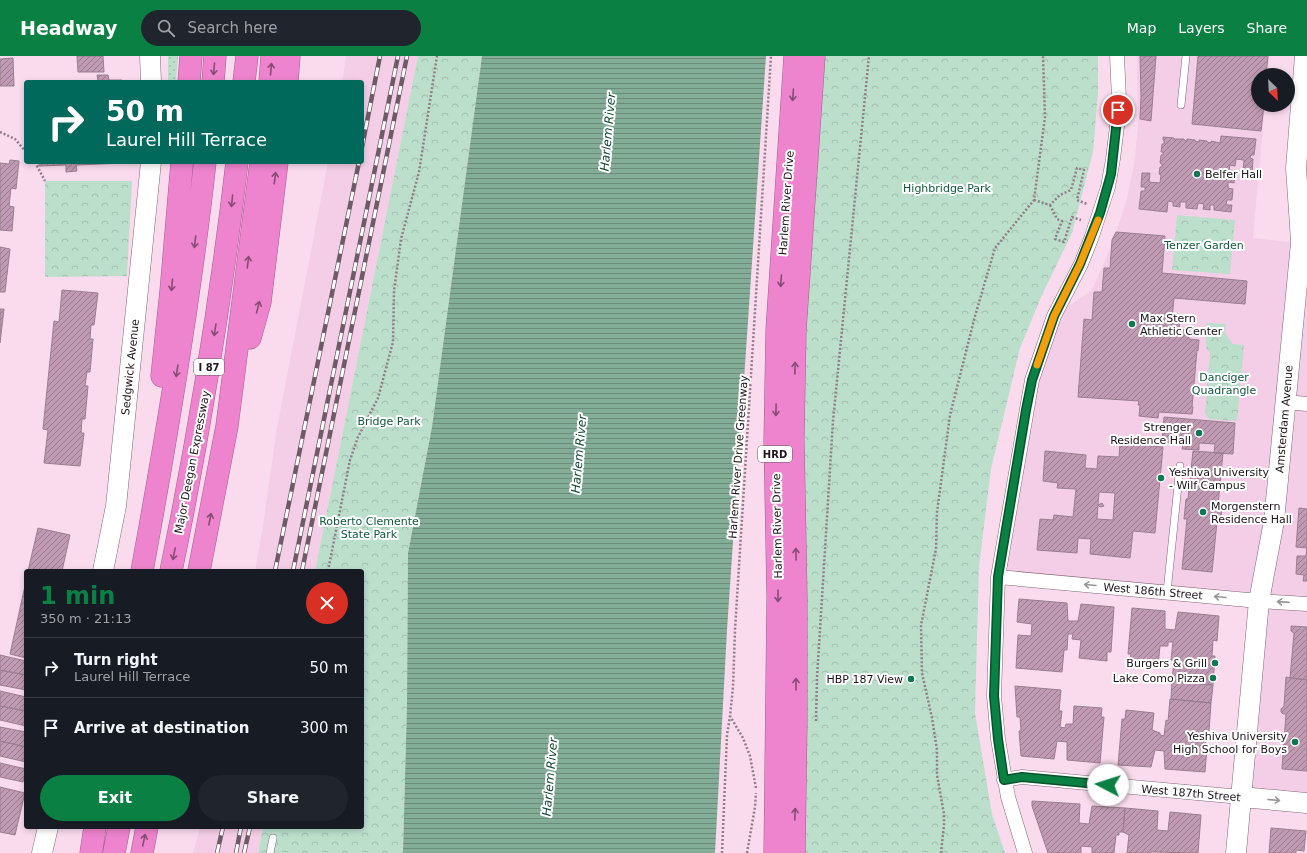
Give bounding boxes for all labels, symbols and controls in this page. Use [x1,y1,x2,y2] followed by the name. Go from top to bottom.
[141,10,421,46] search box
[20,17,117,39] text: Headway
[155,17,177,39] icon: search
[187,19,278,37] text: Search here
[1127,20,1156,36] text: Map
[1178,20,1225,36] text: Layers
[1247,20,1287,36] text: Share
[210,62,218,75] one-way arrow
[267,63,275,76] one-way arrow
[1251,68,1295,112] north arrow
[1251,68,1295,112] map controls
[789,88,796,101] one-way arrow
[598,91,618,172] water label: Harlem River
[1101,93,1135,127] pin
[106,95,184,128] text: 50 m
[40,96,92,148] icon: right
[1107,99,1129,121] icon: arrive
[106,129,267,150] text: Laurel Hill Terrace
[776,150,797,256] street label: Harlem River Drive
[1205,168,1262,181] place label: Belfer Hall
[1192,169,1202,179] marker: Belfer Hall
[271,172,279,185] one-way arrow
[903,182,992,195] park label: Highbridge Park
[229,194,236,207] one-way arrow
[191,236,199,249] one-way arrow
[1163,239,1244,252] park label: Tenzer Garden
[245,256,252,269] one-way arrow
[777,274,784,287] one-way arrow
[168,278,175,291] one-way arrow
[255,301,263,314] one-way arrow
[1140,312,1223,338] place label: Max Stern Athletic Center
[119,318,142,416] street label: Sedgwick Avenue
[1127,319,1137,329] marker: Max Stern Athletic Center
[211,323,219,336] one-way arrow
[194,359,224,375] road number: I 87
[791,362,799,375] one-way arrow
[173,364,181,377] one-way arrow
[1273,364,1296,473] street label: Amsterdam Avenue
[1192,371,1256,397] park label: Danciger Quadrangle
[726,374,751,539] street label: Harlem River Drive Greenway
[172,389,213,535] street label: Major Deegan Expressway
[772,403,780,416] one-way arrow
[569,413,589,494] water label: Harlem River
[357,415,421,428] park label: Bridge Park
[1110,421,1191,447] place label: Strenger Residence Hall
[1194,428,1204,438] marker: Strenger Residence Hall
[758,446,792,462] road number: HRD
[1168,466,1270,492] place label: Yeshiva University - Wilf Campus
[770,473,785,579] street label: Harlem River Drive
[1156,473,1166,483] marker: Yeshiva University - Wilf Campus
[1211,500,1292,526] place label: Morgenstern Residence Hall
[1198,507,1208,517] marker: Morgenstern Residence Hall
[206,513,214,526] one-way arrow
[319,515,419,541] park label: Roberto Clemente State Park
[170,547,178,560] one-way arrow
[792,548,799,561] one-way arrow
[1103,581,1204,602] street label: West 186th Street
[40,582,115,610] text: 1 min
[306,582,348,624] button: close
[1084,582,1097,589] one-way arrow
[774,589,782,602] one-way arrow
[1214,594,1227,601] one-way arrow
[1277,599,1290,606] one-way arrow
[40,611,131,626] text: 350 m · 21:13
[74,651,158,669] text: Turn right
[40,657,62,679] icon: right
[1126,657,1207,670] place label: Burgers & Grill
[1210,658,1220,668] marker: Burgers & Grill
[310,659,348,677] text: 50 m
[74,669,190,684] text: Laurel Hill Terrace
[1113,672,1205,685] place label: Lake Como Pizza
[826,673,903,686] place label: HBP 187 View
[1208,673,1218,683] marker: Lake Como Pizza
[906,674,916,684] marker: HBP 187 View
[792,678,800,691] one-way arrow
[40,717,62,739] icon: arrive
[74,719,249,737] text: Arrive at destination
[300,719,348,737] text: 300 m
[1173,730,1287,756] place label: Yeshiva University High School for Boys
[540,736,560,817] water label: Harlem River
[1290,737,1300,747] marker: Yeshiva University High School for Boys
[1087,764,1129,806] position arrow
[40,775,190,821] button: Exit
[198,775,348,821] button: Share
[1141,783,1242,804] street label: West 187th Street
[1267,797,1280,804] one-way arrow
[791,808,799,821] one-way arrow
[141,834,149,847] one-way arrow

